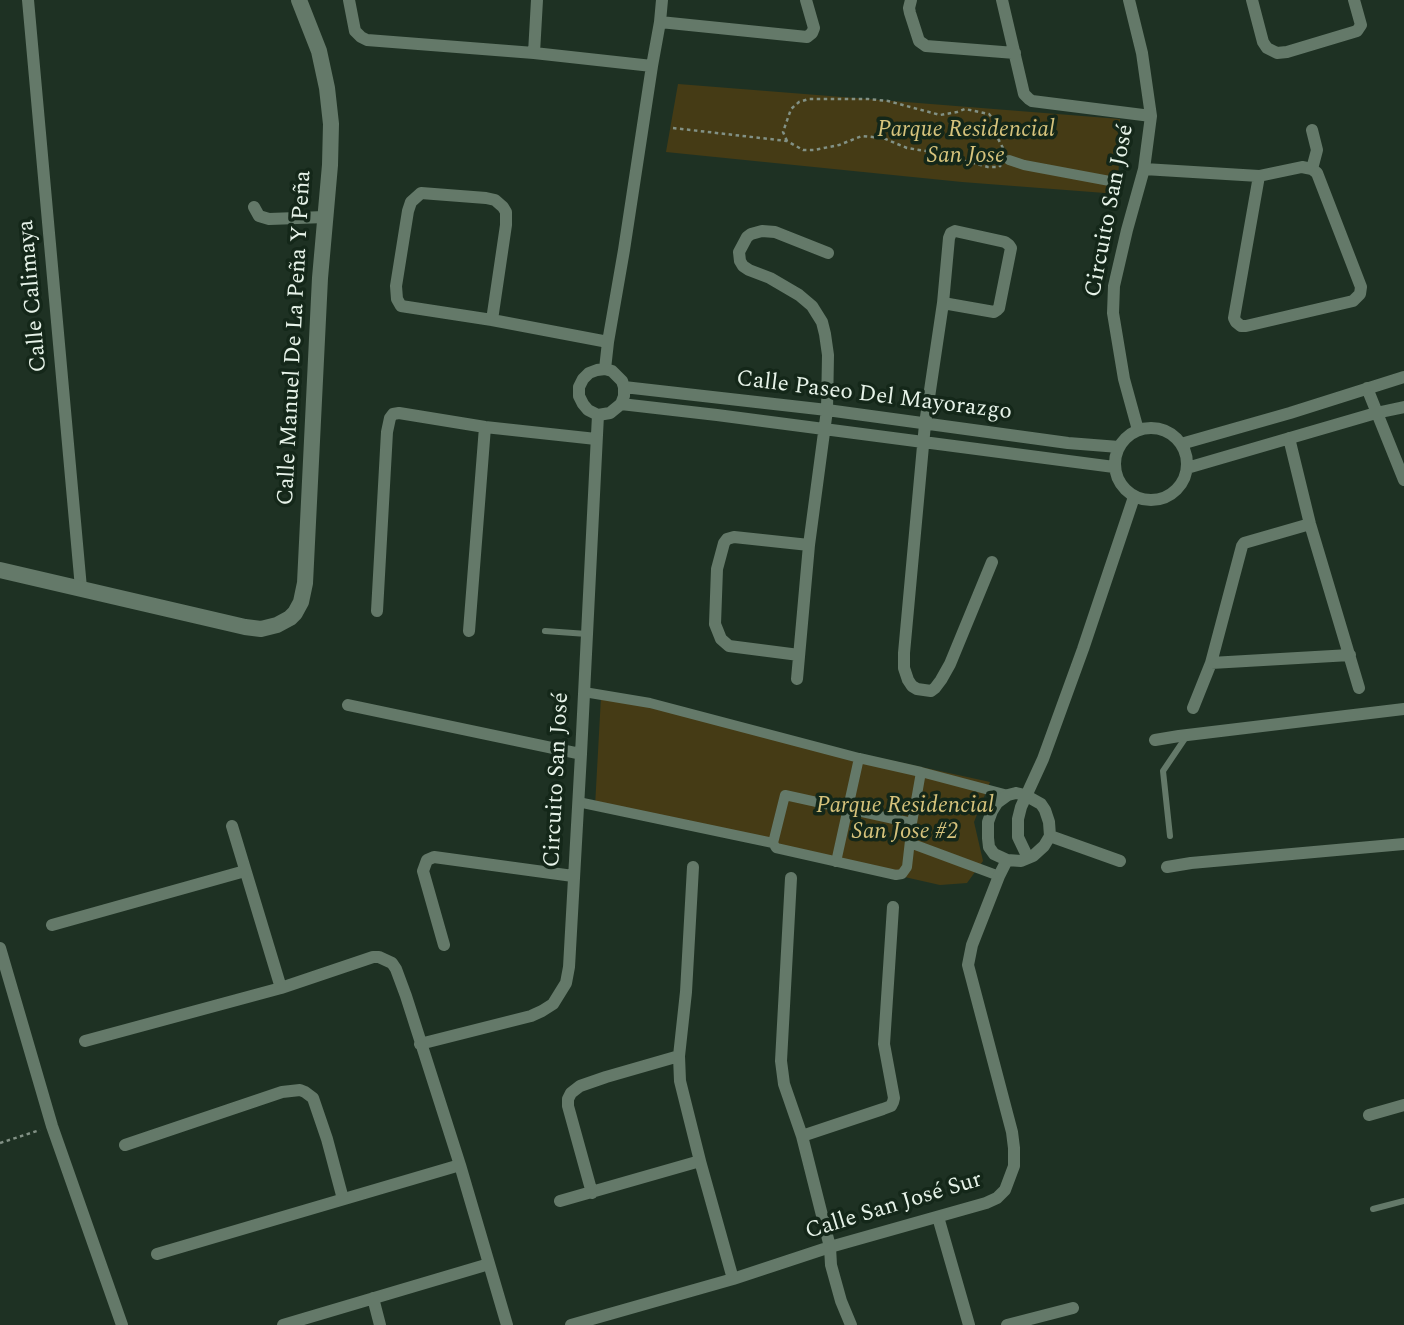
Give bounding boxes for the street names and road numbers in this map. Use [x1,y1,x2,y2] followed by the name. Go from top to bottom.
[1081,122,1141,300] street label: Circuito San José
[273,170,319,506] street label: Calle Manuel De La Peña Y Peña
[14,219,54,373] street label: Calle Calimaya
[735,366,1013,428] street label: Calle Paseo Del Mayorazgo
[540,692,576,868] street label: Circuito San José
[802,1167,986,1247] street label: Calle San José Sur

